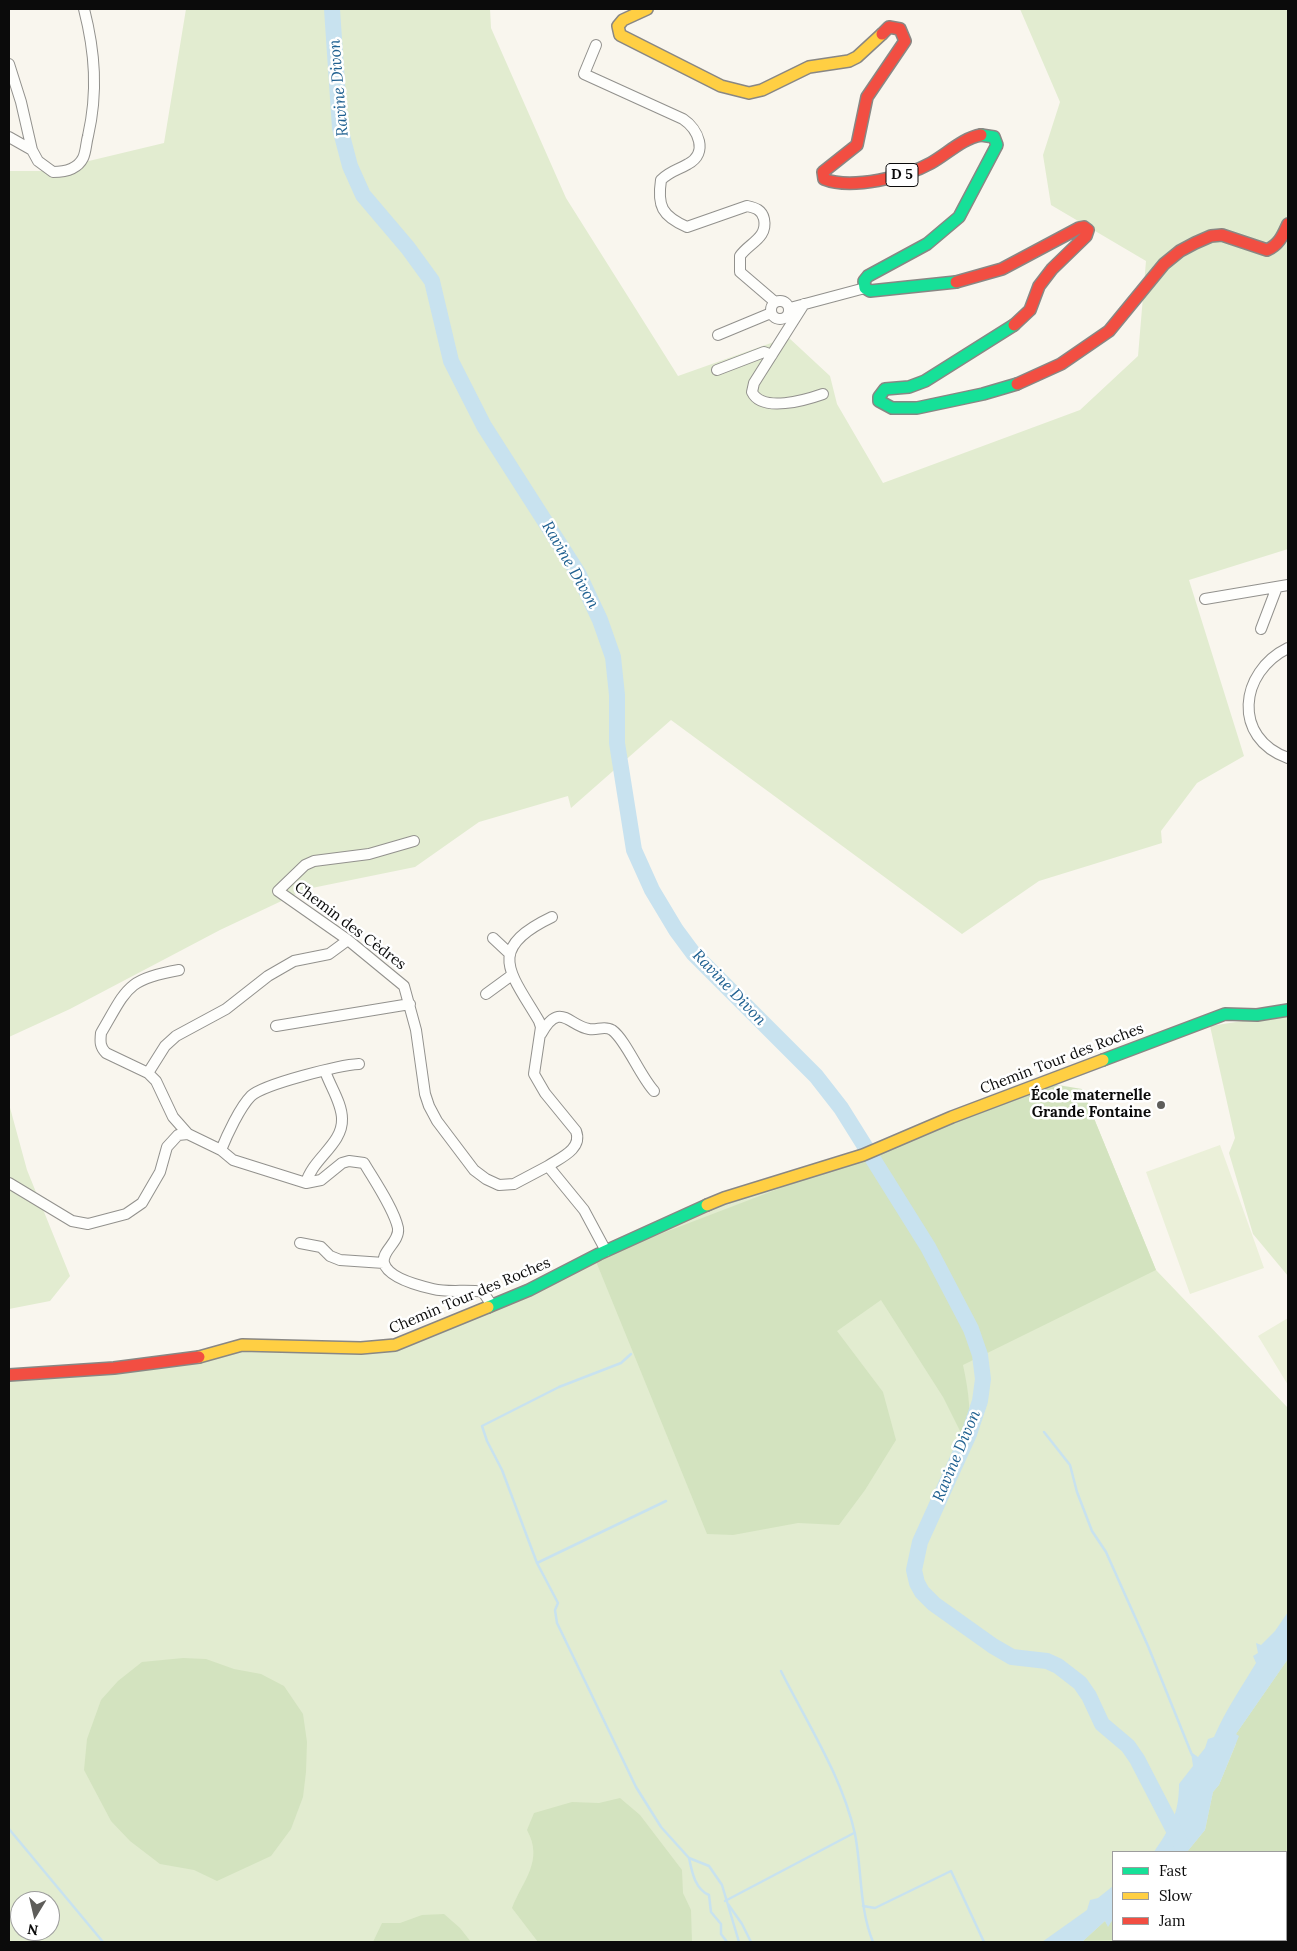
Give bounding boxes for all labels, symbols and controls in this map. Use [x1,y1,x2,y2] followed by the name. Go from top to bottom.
[325,39,353,137] water label: Ravine Divon
[886,164,918,186] road number: D 5
[537,518,603,612] water label: Ravine Divon
[291,878,409,974] street label: Chemin des Cèdres
[688,946,770,1030] water label: Ravine Divon
[978,1020,1146,1098] street label: Chemin Tour des Roches
[1031,1087,1151,1122] place label: École maternelle Grande Fontaine
[1155,1099,1167,1111] marker: École maternelle Grande Fontaine
[387,1254,553,1338] street label: Chemin Tour des Roches
[929,1407,985,1505] water label: Ravine Divon
[1112,1851,1287,1941] legend
[1159,1861,1187,1880] text: Fast
[1159,1886,1192,1905] text: Slow
[10,1891,60,1941] north arrow
[1159,1911,1186,1930] text: Jam
[26,1920,40,1940] text: N

